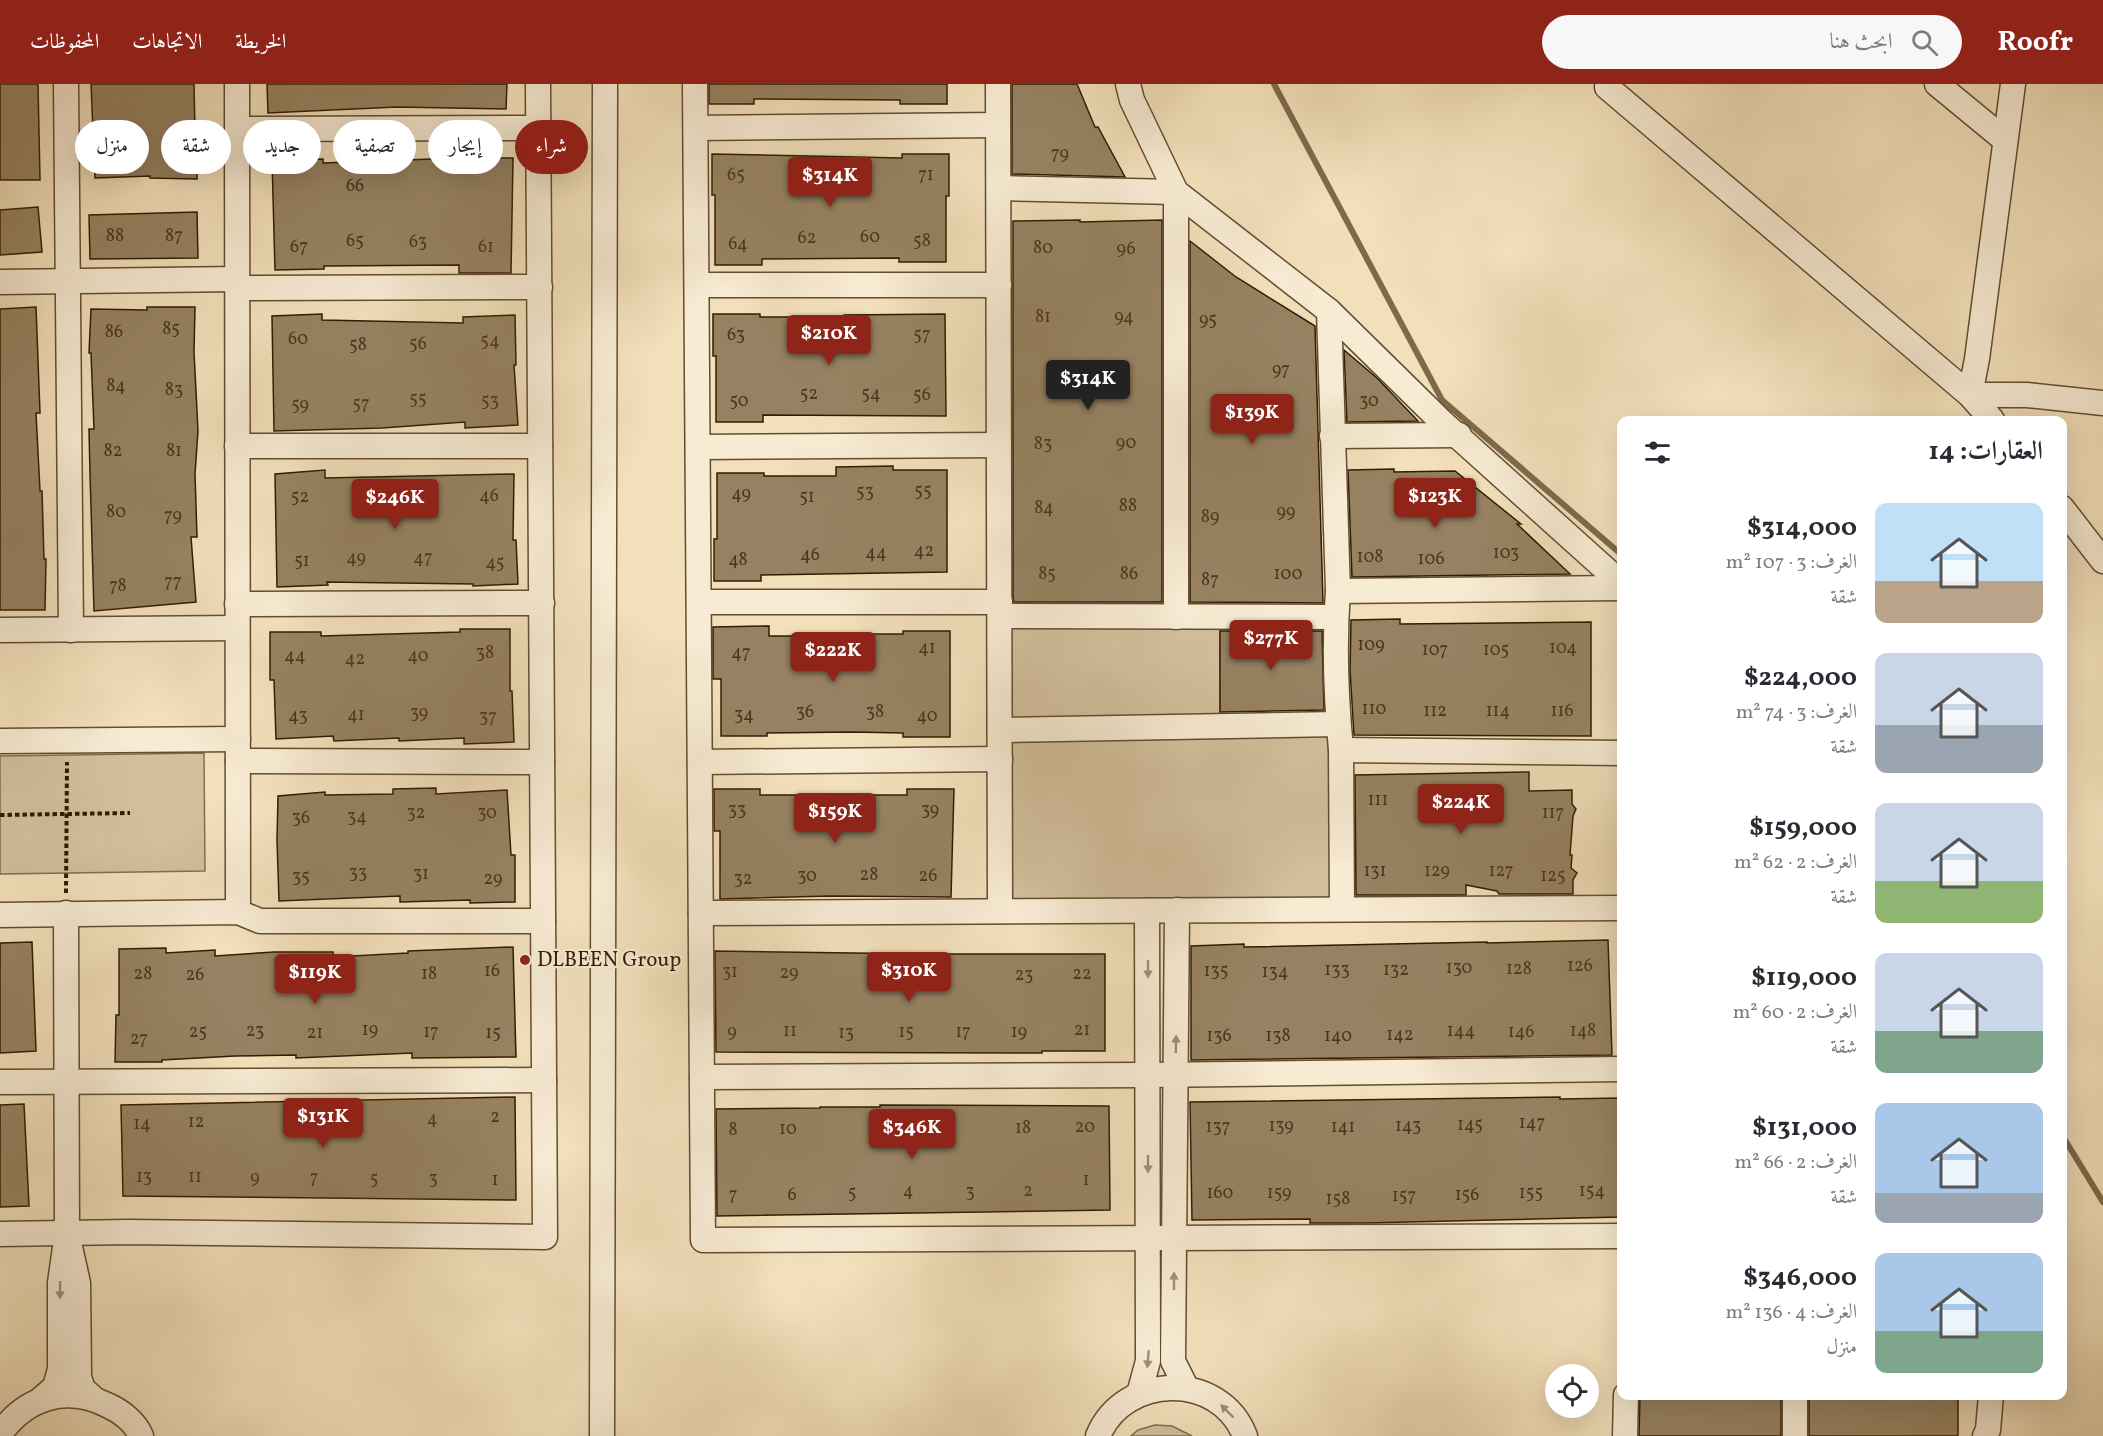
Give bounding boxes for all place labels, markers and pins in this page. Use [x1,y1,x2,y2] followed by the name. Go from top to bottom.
[788,157,872,208] pin: $314K
[787,315,871,366] pin: $210K
[1046,360,1130,411] pin: $314K
[1210,394,1294,445] pin: $139K
[1393,478,1477,529] pin: $123K
[353,479,437,530] pin: $246K
[1229,620,1313,671] pin: $277K
[791,632,875,683] pin: $222K
[1419,784,1503,835] pin: $224K
[793,793,877,844] pin: $159K
[537,946,681,975] place label: DLBEEN Group
[867,952,951,1003] pin: $310K
[518,953,532,967] marker: DLBEEN Group
[273,954,357,1005] pin: $119K
[281,1098,365,1149] pin: $131K
[870,1109,954,1160] pin: $346K

